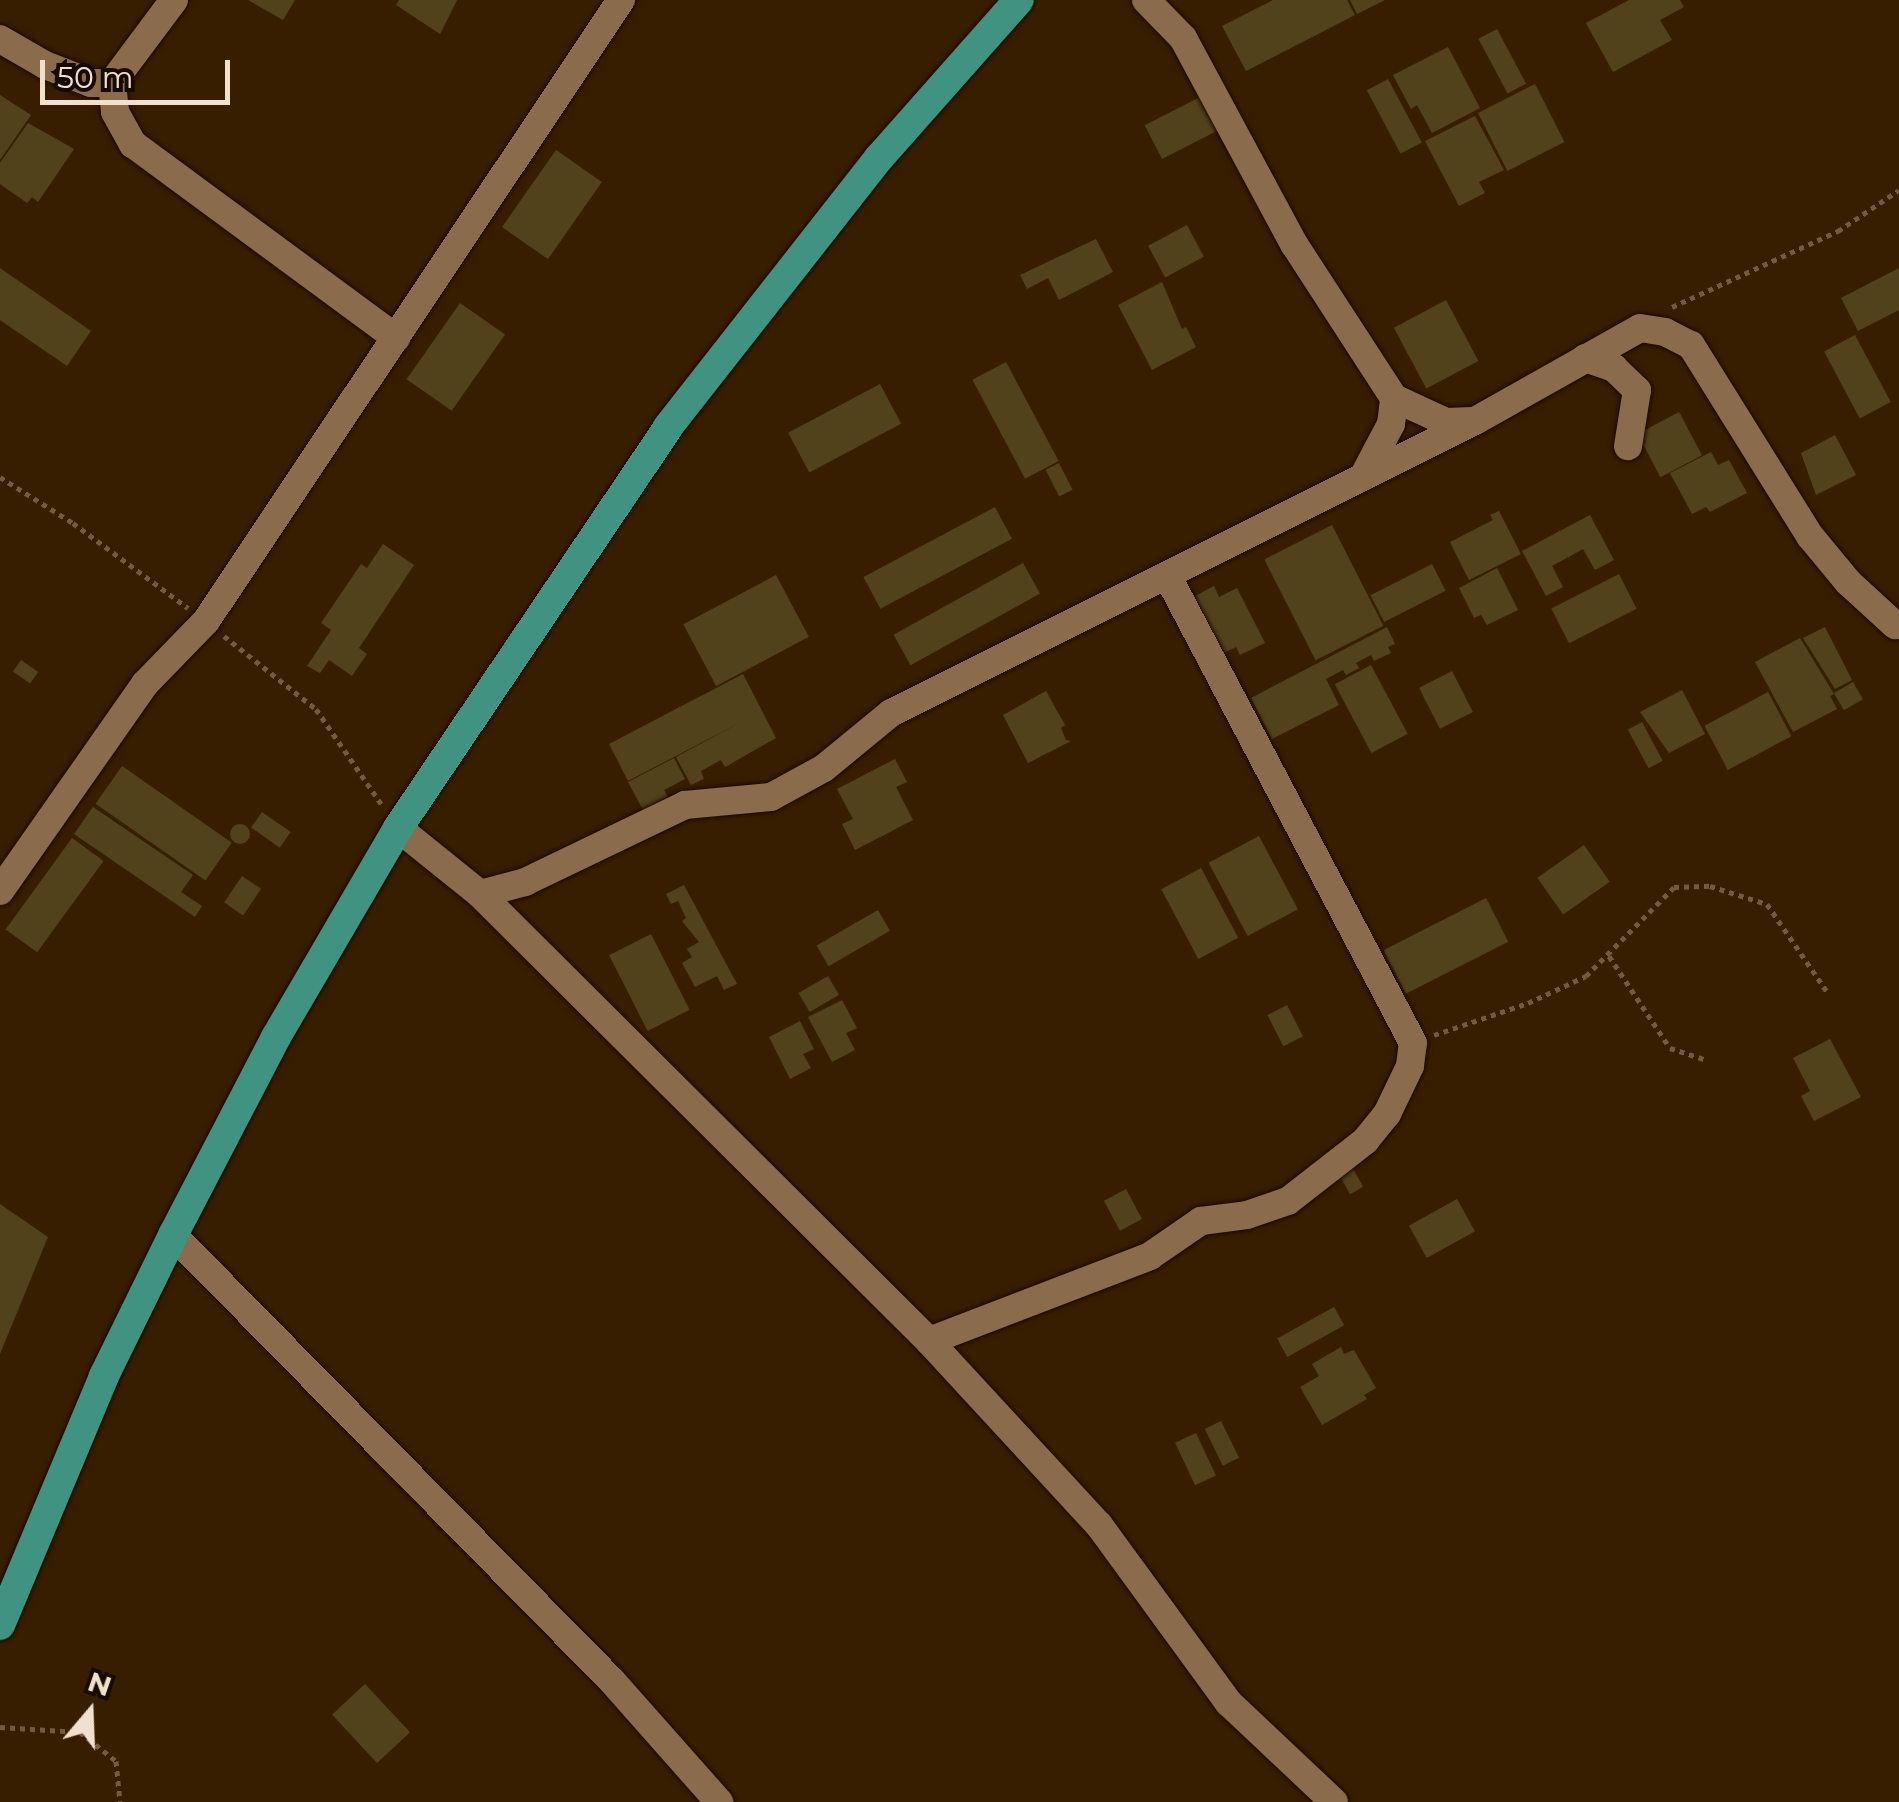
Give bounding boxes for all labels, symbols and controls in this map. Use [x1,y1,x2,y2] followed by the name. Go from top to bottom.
[45,40,235,102] scale bar
[57,59,134,96] text: 50 m
[40,1662,140,1762] north arrow
[84,1664,116,1703] text: N

